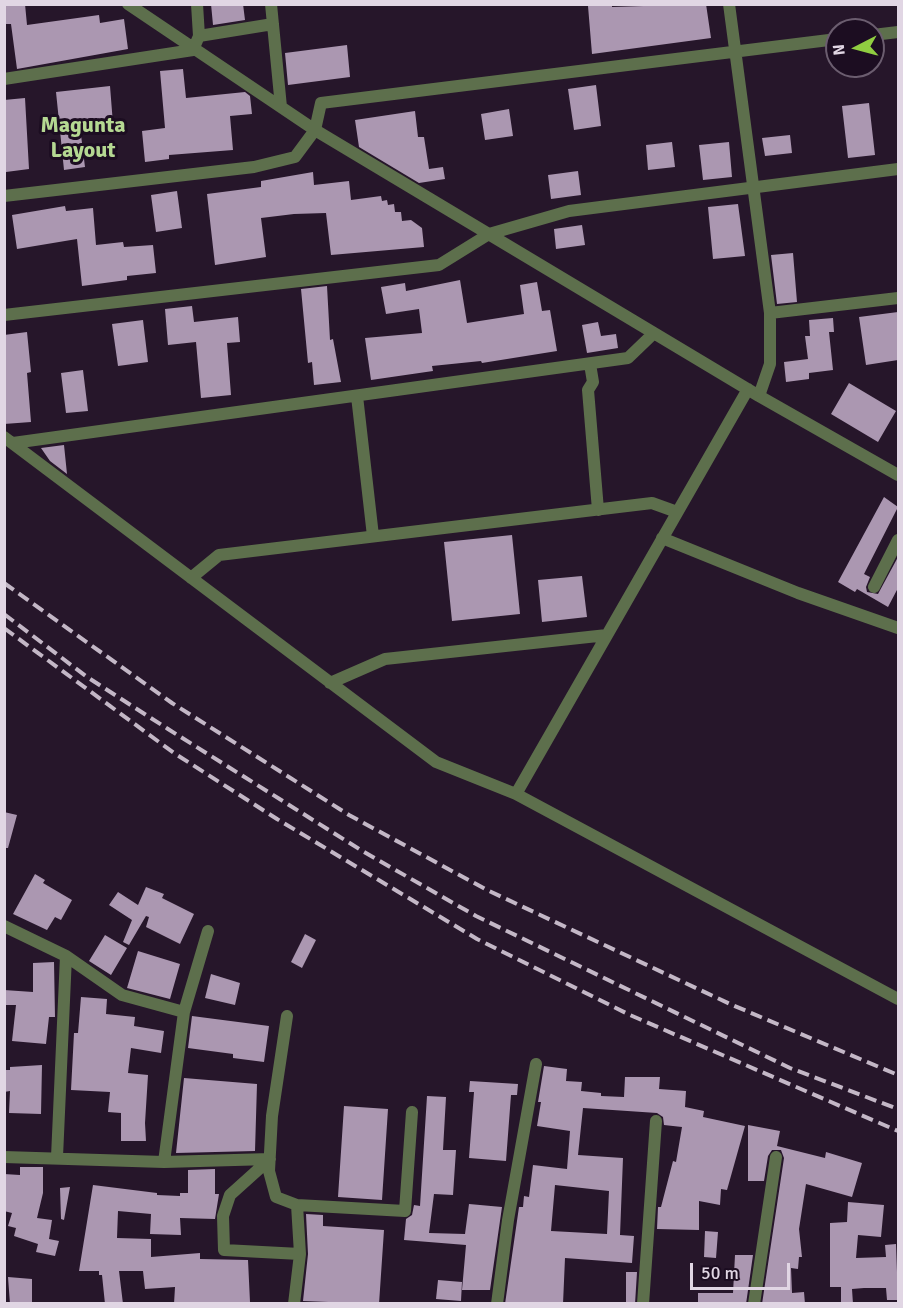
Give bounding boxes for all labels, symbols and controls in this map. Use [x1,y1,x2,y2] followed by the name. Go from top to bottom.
[825,18,885,78] north arrow
[829,43,850,56] text: N
[41,113,125,164] district label: Magunta Layout
[693,1251,794,1289] scale bar
[701,1262,739,1284] text: 50 m

